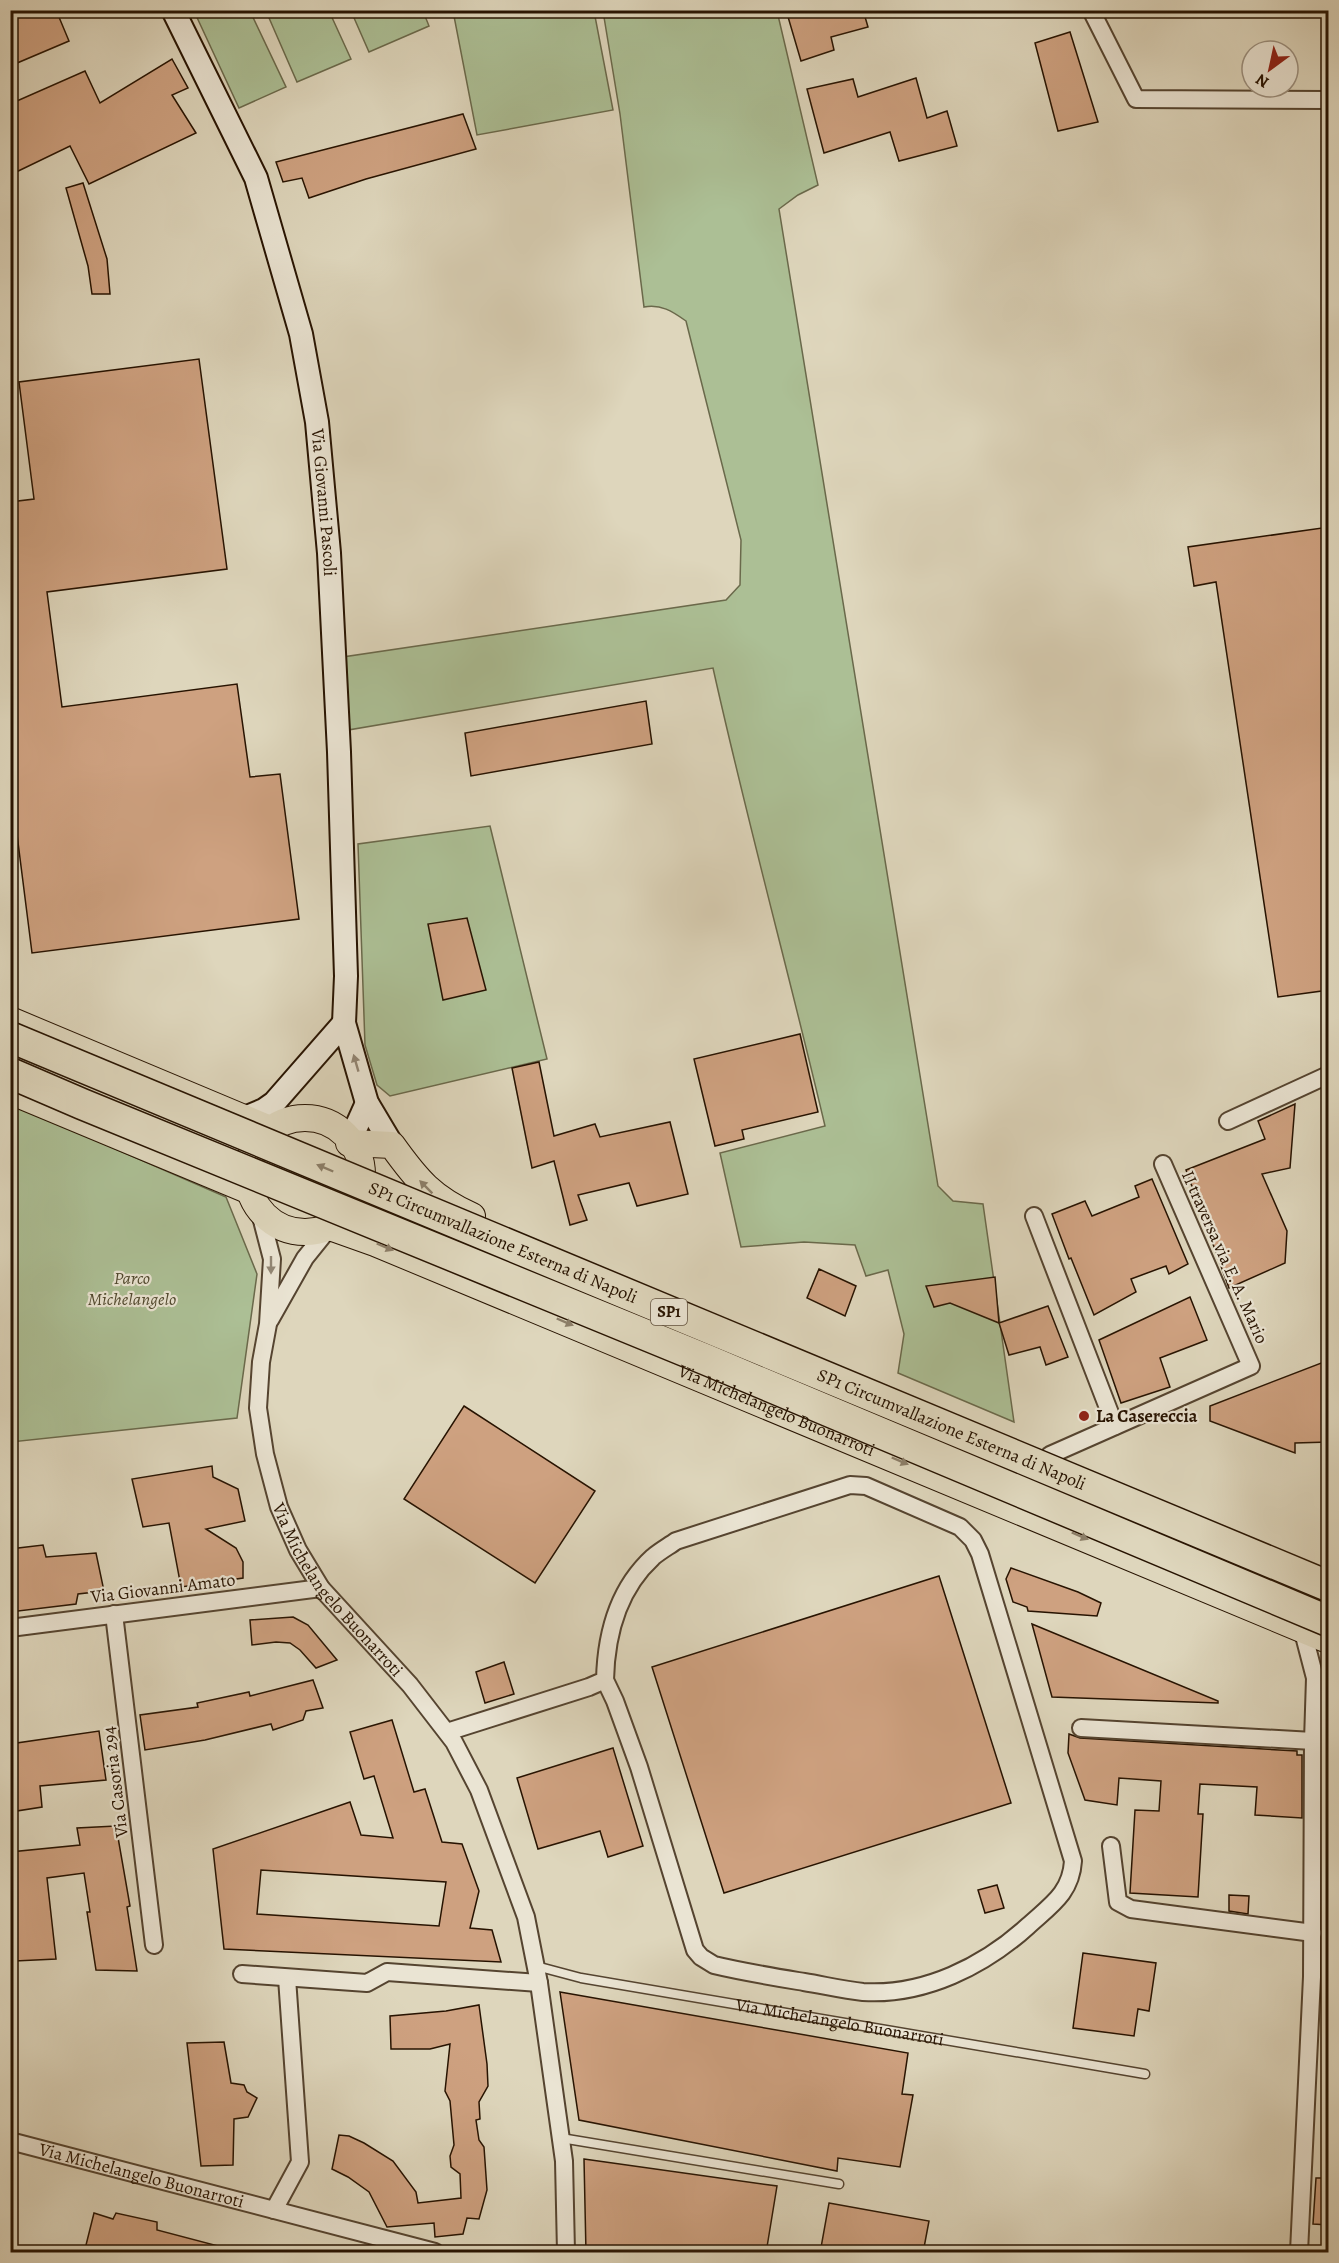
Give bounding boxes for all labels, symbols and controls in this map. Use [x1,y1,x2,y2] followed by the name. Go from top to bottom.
[1240,39,1300,99] north arrow
[1251,68,1273,93] text: N
[306,427,342,577] street label: Via Giovanni Pascoli
[351,1054,360,1072] one-way arrow
[316,1164,333,1173] one-way arrow
[1176,1167,1274,1347] street label: II traversa via E. A. Mario
[365,1176,641,1309] street label: SP1 Circumvallazione Esterna di Napoli
[419,1180,433,1194] one-way arrow
[376,1242,394,1252] one-way arrow
[266,1256,276,1275] one-way arrow
[88,1266,176,1311] park label: Parco Michelangelo
[651,1299,687,1325] road number: SP1
[556,1317,574,1327] one-way arrow
[674,1358,879,1462] street label: Via Michelangelo Buonarroti
[814,1363,1090,1496] street label: SP1 Circumvallazione Esterna di Napoli
[1096,1404,1198,1428] place label: La Casereccia
[1077,1409,1091,1423] marker: La Casereccia
[891,1457,909,1466] one-way arrow
[266,1498,408,1682] street label: Via Michelangelo Buonarroti
[1071,1532,1089,1541] one-way arrow
[88,1567,237,1609] street label: Via Giovanni Amato
[96,1725,134,1840] street label: Via Casoria 294
[733,1992,946,2052] street label: Via Michelangelo Buonarroti
[36,2137,247,2214] street label: Via Michelangelo Buonarroti

